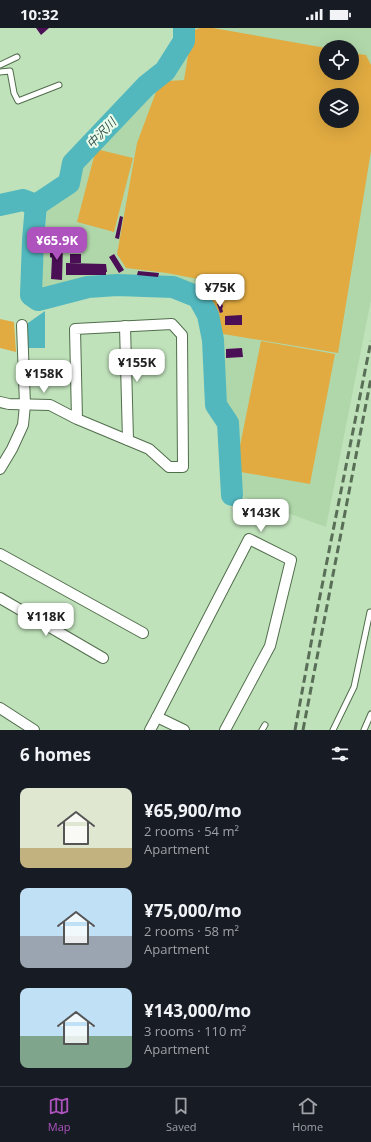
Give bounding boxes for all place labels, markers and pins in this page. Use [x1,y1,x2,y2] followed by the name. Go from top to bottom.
[24,227,90,261] pin: ¥65.9K
[196,274,244,308] pin: ¥75K
[109,349,165,383] pin: ¥155K
[16,360,72,394] pin: ¥158K
[233,499,289,533] pin: ¥143K
[18,603,74,637] pin: ¥118K

